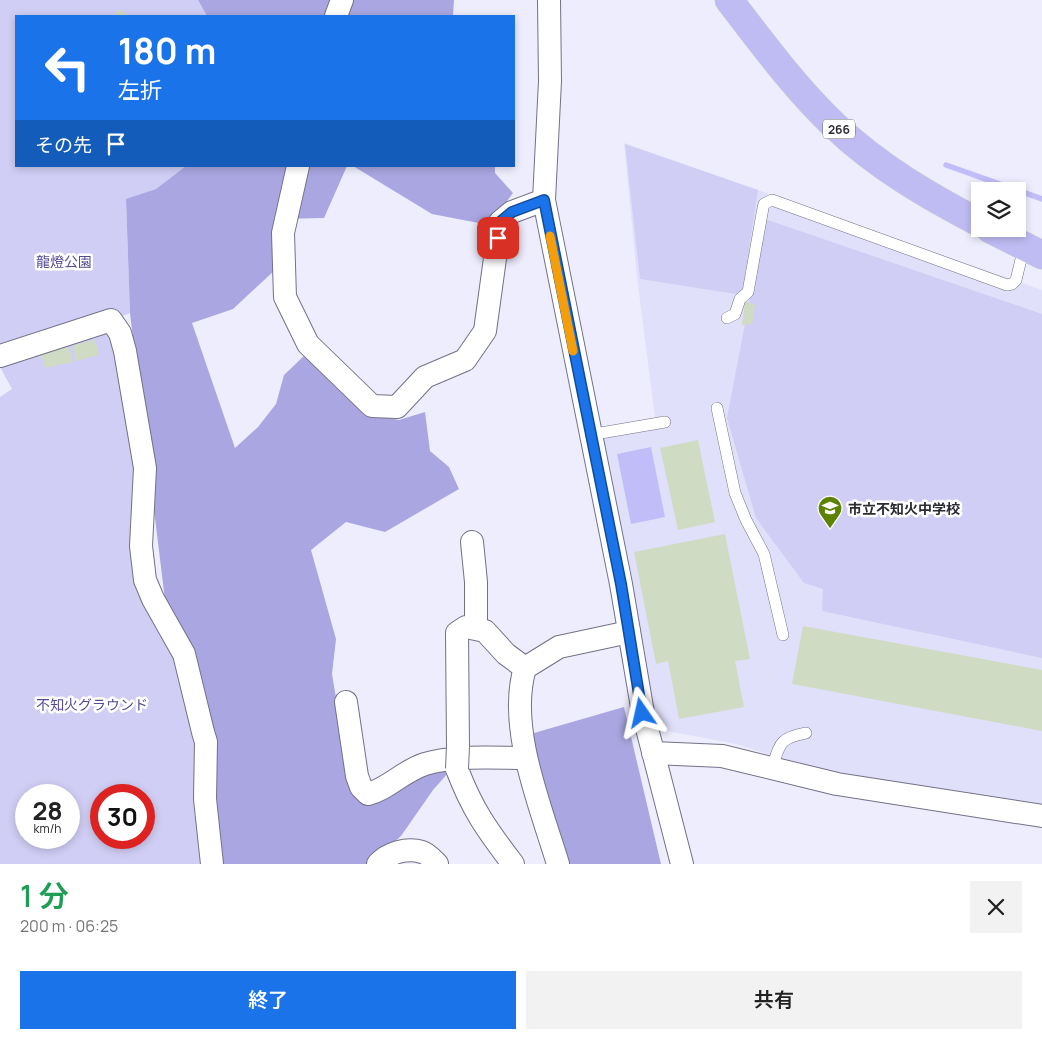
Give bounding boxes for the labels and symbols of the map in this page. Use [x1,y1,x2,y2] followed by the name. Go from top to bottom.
[823,120,855,138] road number: 266
[477,217,519,259] pin
[36,252,92,271] park label: 龍燈公園
[817,495,843,529] school or university icon: 市立不知火中学校
[848,499,960,518] place label: 市立不知火中学校
[615,686,667,738] position arrow
[36,695,148,714] park label: 不知火グラウンド
[90,784,155,849] speed limit sign: 30

